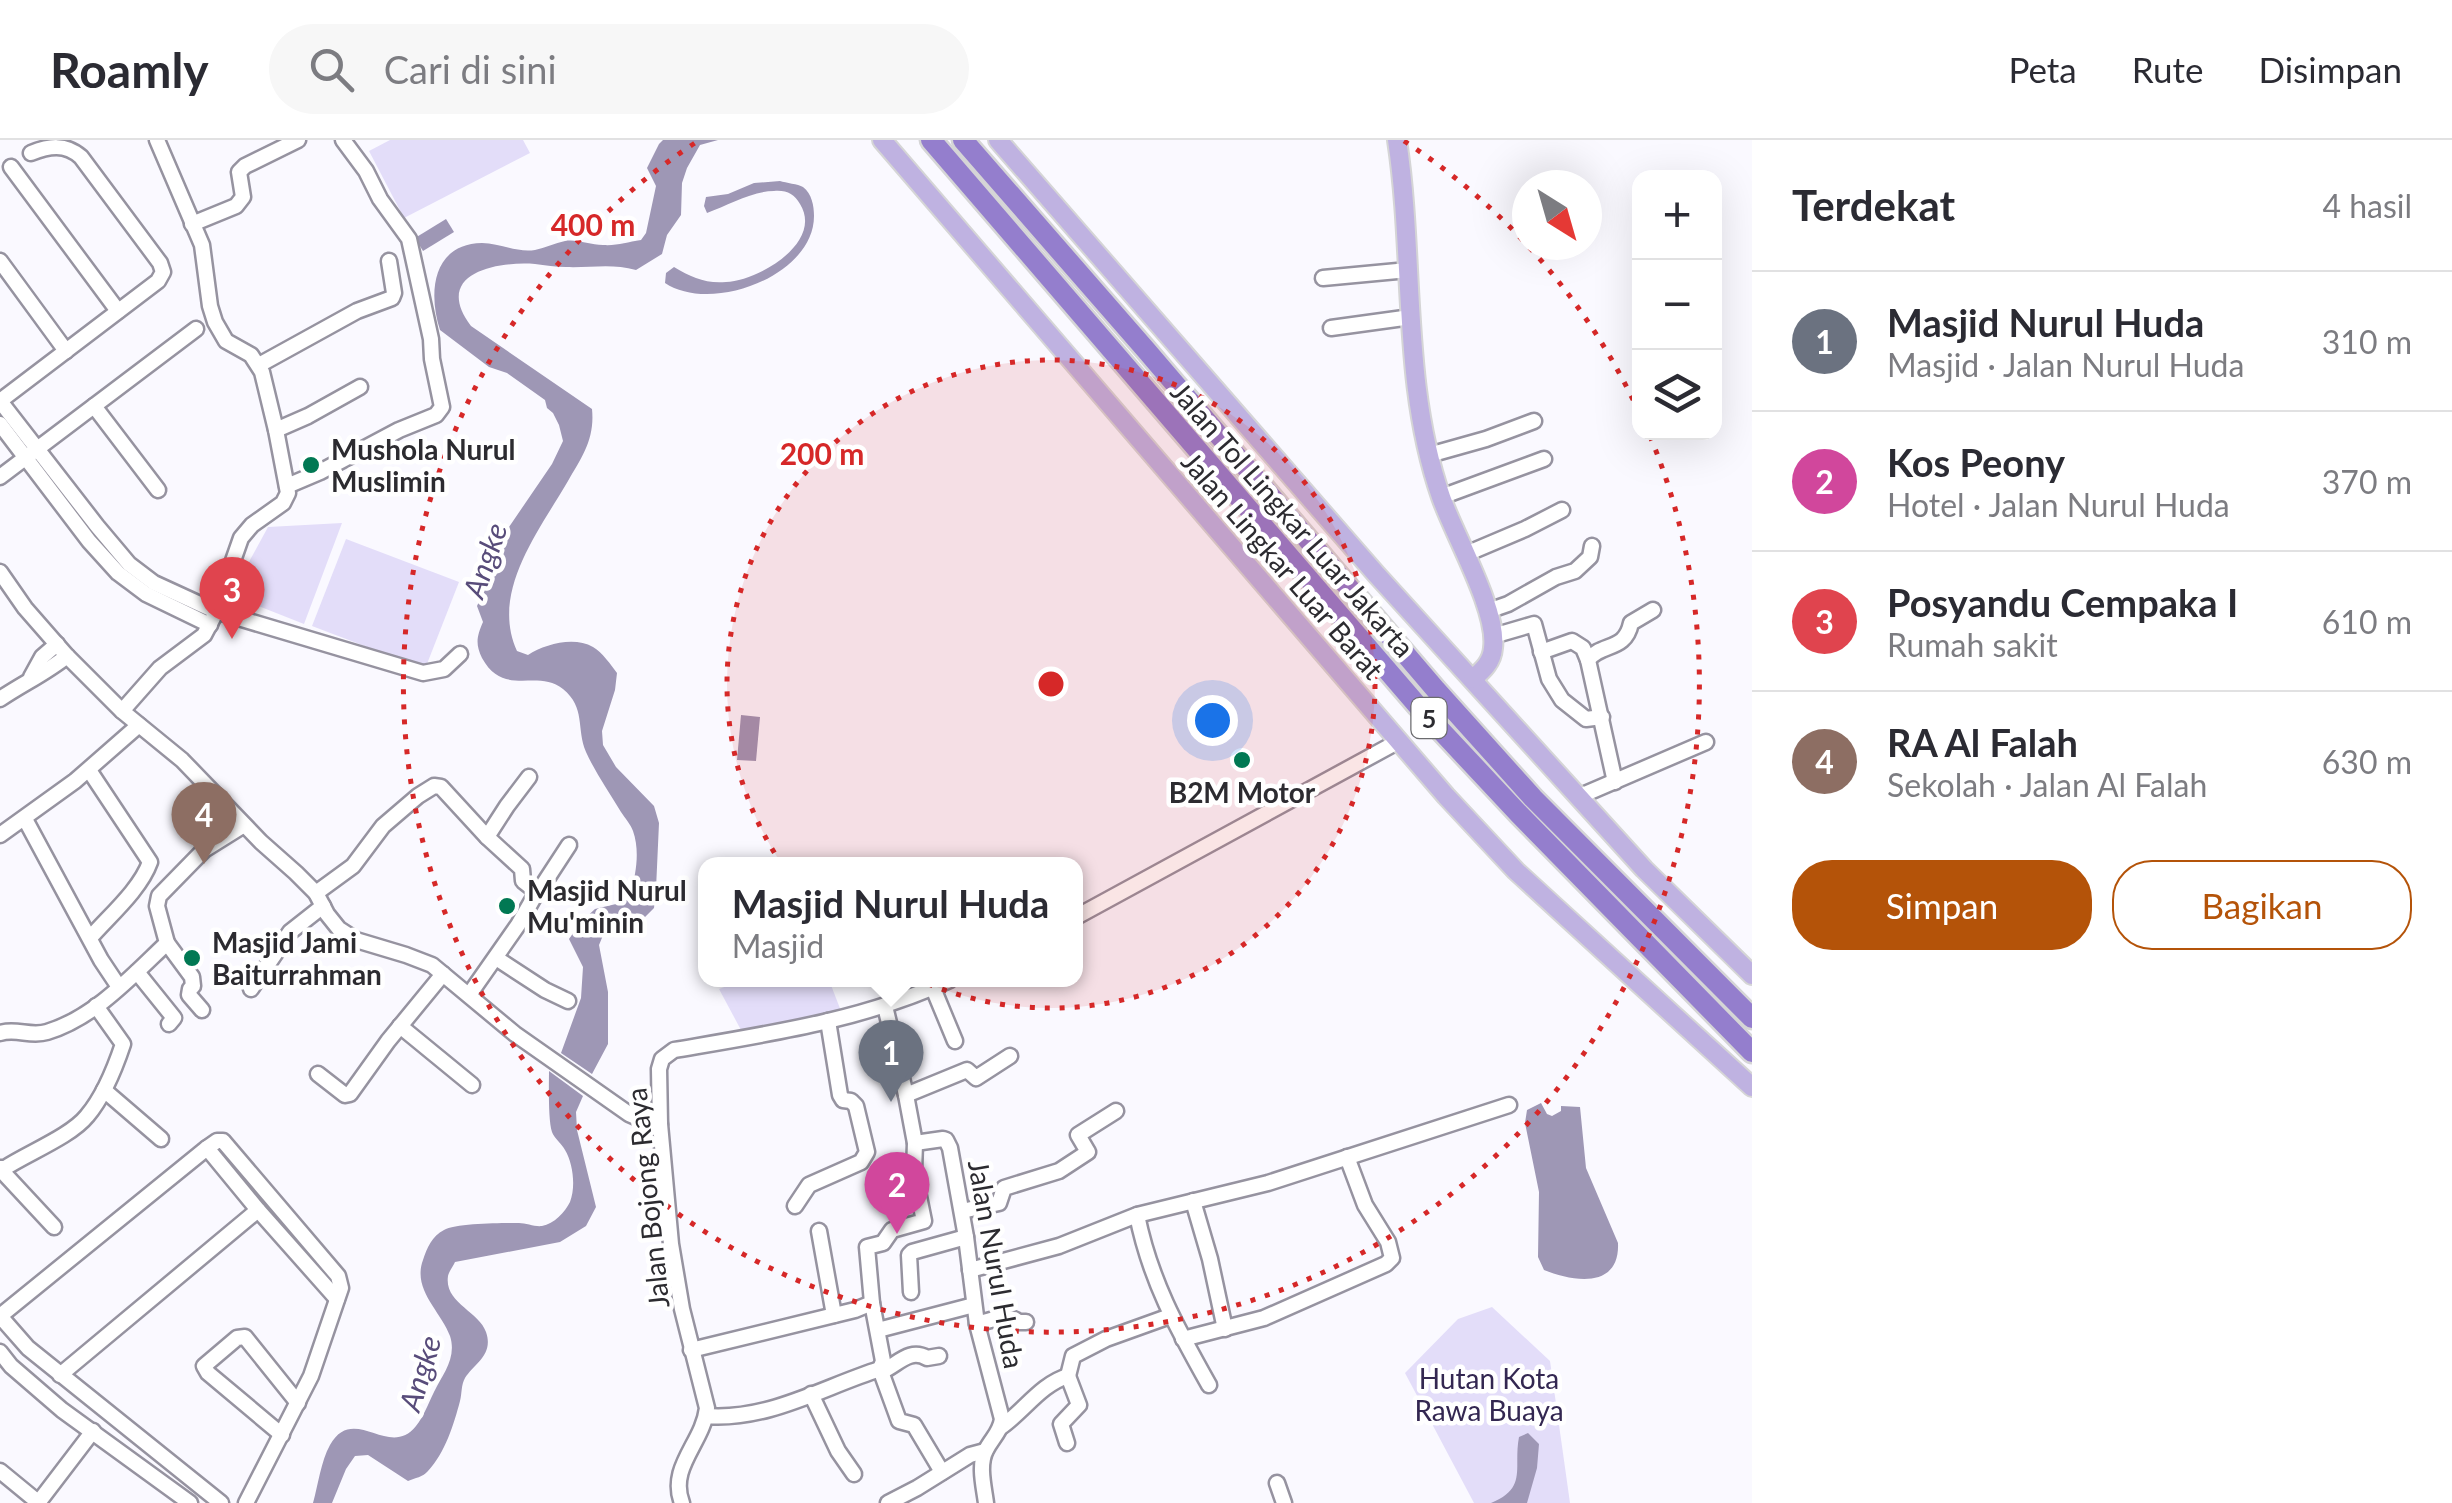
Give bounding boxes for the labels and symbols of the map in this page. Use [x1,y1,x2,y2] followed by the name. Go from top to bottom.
[1512,170,1602,260] north arrow
[551,206,635,242] text: 400 m
[1164,375,1422,663] street label: Jalan Tol Lingkar Luar Jakarta
[331,432,515,498] place label: Mushola Nurul Muslimin
[780,435,864,471] text: 200 m
[1175,444,1391,686] street label: Jalan Lingkar Luar Barat
[300,454,322,476] marker: Mushola Nurul Muslimin
[454,518,514,603] water label: Angke
[200,556,264,639] pin: 3
[1033,666,1069,702] centre of rings
[1187,695,1238,746] your location
[1412,698,1446,738] road number: 5
[1231,749,1253,771] marker: B2M Motor
[1169,775,1316,809] place label: B2M Motor
[172,782,236,864] pin: 4
[527,873,687,939] place label: Masjid Nurul Mu'minin
[496,895,518,917] marker: Masjid Nurul Mu'minin
[212,925,382,991] place label: Masjid Jami Baiturrahman
[181,947,203,969] marker: Masjid Jami Baiturrahman
[858,1020,924,1102] pin: 1
[619,1086,675,1310] street label: Jalan Bojong Raya
[864,1152,930,1234] pin: 2
[962,1157,1032,1371] street label: Jalan Nurul Huda
[390,1331,447,1416] water label: Angke
[1414,1361,1564,1427] park label: Hutan Kota Rawa Buaya

